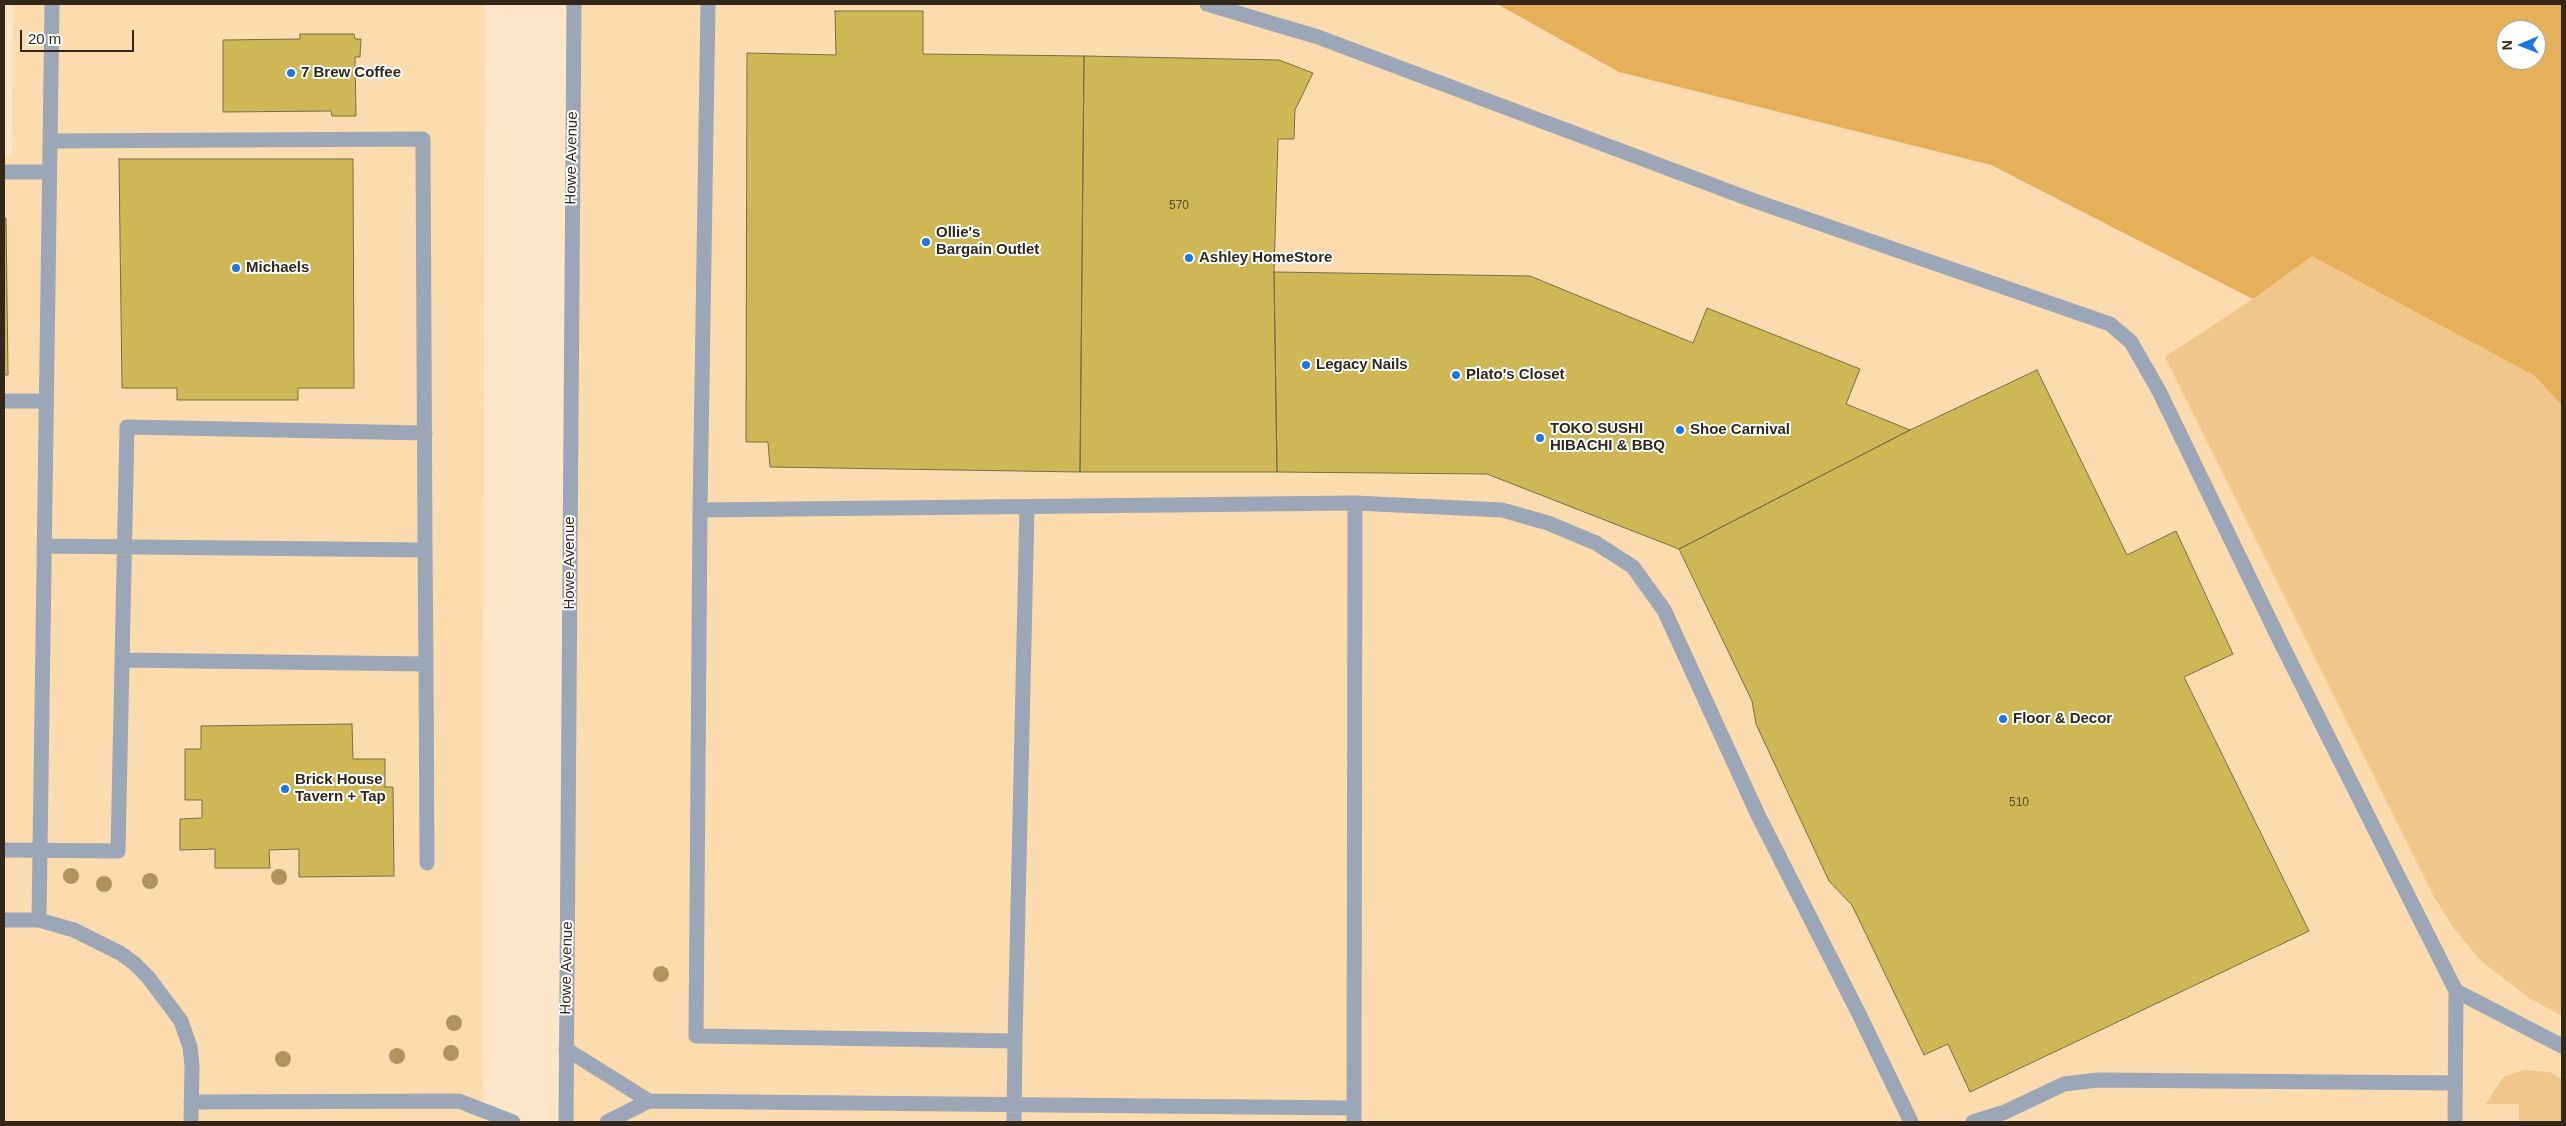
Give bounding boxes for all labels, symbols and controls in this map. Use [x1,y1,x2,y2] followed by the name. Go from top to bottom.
[22,20,136,52] scale bar
[2496,20,2546,70] north arrow
[28,30,61,47] text: 20 m
[2499,40,2515,50] text: N
[301,64,401,82] place label: 7 Brew Coffee
[285,67,297,79] marker: 7 Brew Coffee
[562,111,582,205] street label: Howe Avenue
[1169,199,1189,213] house number: 570
[936,224,1039,259] place label: Ollie's Bargain Outlet
[920,236,932,248] marker: Ollie's Bargain Outlet
[1199,249,1332,267] place label: Ashley HomeStore
[1183,252,1195,264] marker: Ashley HomeStore
[246,259,309,277] place label: Michaels
[230,262,242,274] marker: Michaels
[1316,356,1408,374] place label: Legacy Nails
[1300,359,1312,371] marker: Legacy Nails
[1466,366,1565,384] place label: Plato's Closet
[1450,369,1462,381] marker: Plato's Closet
[1550,420,1665,455] place label: TOKO SUSHI HIBACHI & BBQ
[1690,421,1790,439] place label: Shoe Carnival
[1674,424,1686,436] marker: Shoe Carnival
[1534,432,1546,444] marker: TOKO SUSHI HIBACHI & BBQ
[561,516,579,610] street label: Howe Avenue
[2013,710,2112,728] place label: Floor & Decor
[1997,713,2009,725] marker: Floor & Decor
[295,771,386,806] place label: Brick House Tavern + Tap
[279,783,291,795] marker: Brick House Tavern + Tap
[2009,796,2029,810] house number: 510
[557,921,577,1015] street label: Howe Avenue

